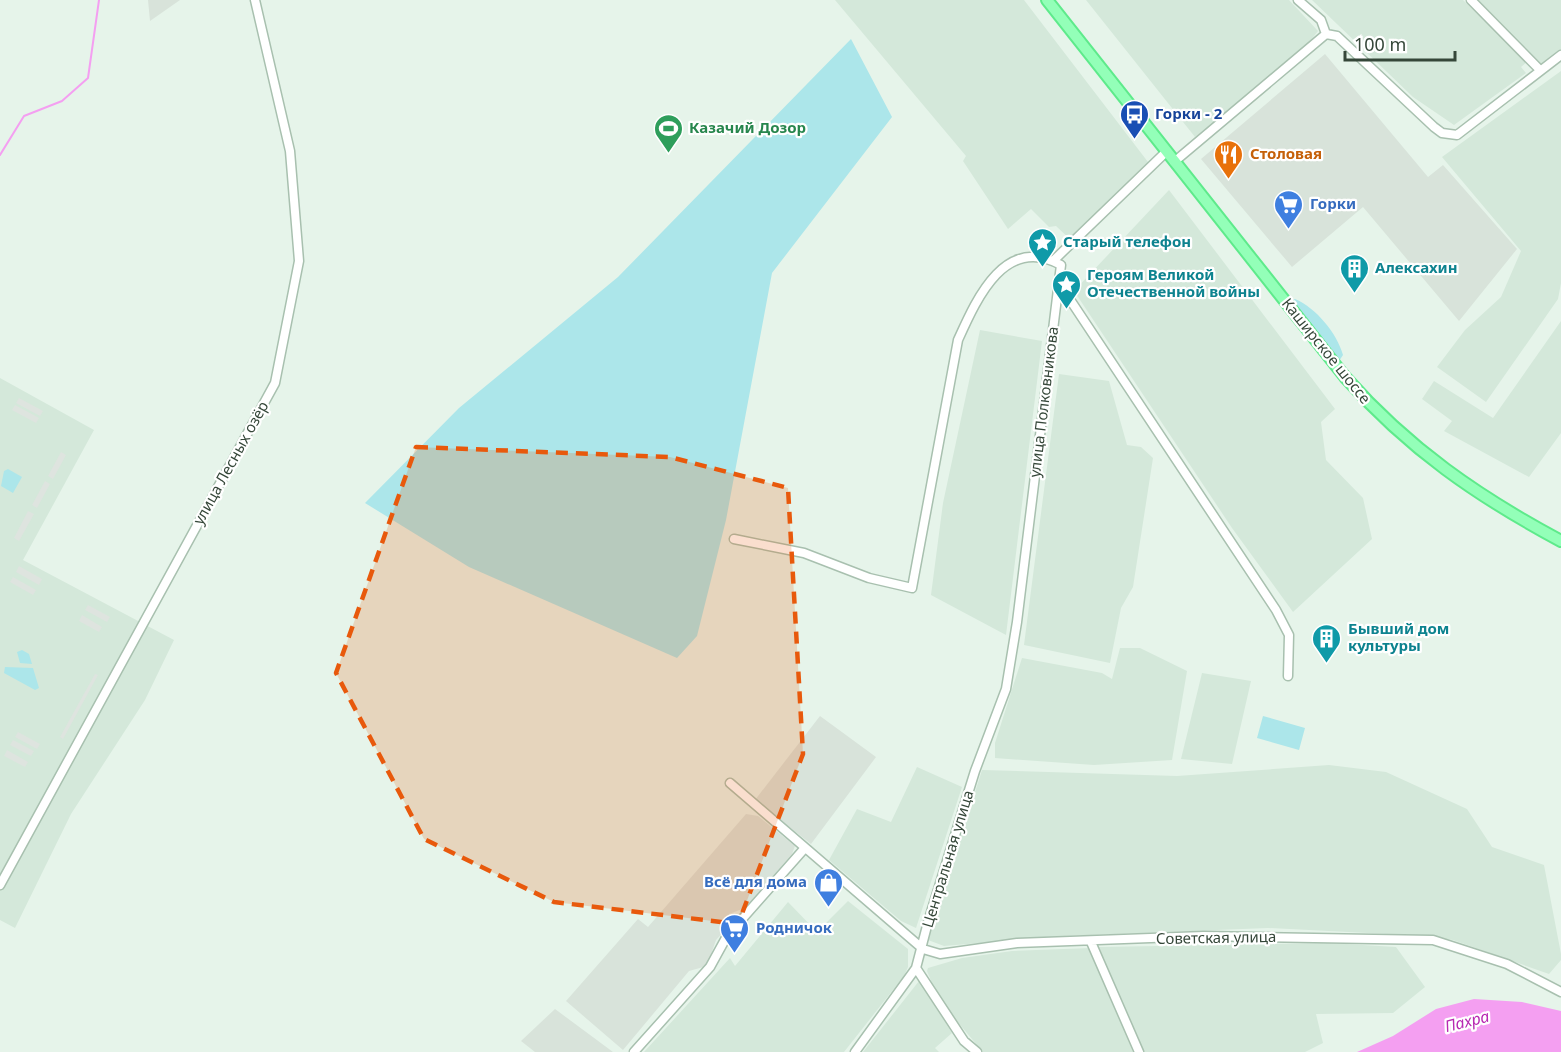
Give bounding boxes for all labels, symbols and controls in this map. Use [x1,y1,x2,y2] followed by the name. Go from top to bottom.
[1345,24,1454,62] scale bar
[1354,32,1406,56] text: 100 m
[1118,98,1150,140] bus stop icon: Горки - 2
[1155,103,1223,123] place label: Горки - 2
[652,112,684,154] sports icon: Казачий Дозор
[689,117,806,137] place label: Казачий Дозор
[1213,138,1245,180] restaurant icon: Столовая
[1250,143,1322,163] place label: Столовая
[1273,188,1305,230] supermarket icon: Горки
[1310,193,1356,213] place label: Горки
[1026,226,1058,268] place icon: Старый телефон
[1063,231,1191,251] place label: Старый телефон
[1338,252,1370,294] building icon: Алексахин
[1375,257,1458,277] place label: Алексахин
[1087,264,1260,301] place label: Героям Великой Отечественной войны
[1050,268,1082,310] place icon: Героям Великой Отечественной войны
[1278,293,1376,407] street label: Каширское шоссе
[1024,325,1062,479] street label: улица Полковникова
[188,397,272,528] street label: улица Лесных озёр
[1348,618,1449,655] place label: Бывший дом культуры
[1311,622,1343,664] building icon: Бывший дом культуры
[917,788,977,930] street label: Центральная улица
[812,866,844,908] shop icon: Всё для дома
[704,871,807,891] place label: Всё для дома
[719,912,751,954] supermarket icon: Родничок
[756,917,833,937] place label: Родничок
[1156,926,1276,948] street label: Советская улица
[1442,1005,1492,1037] water label: Пахра

